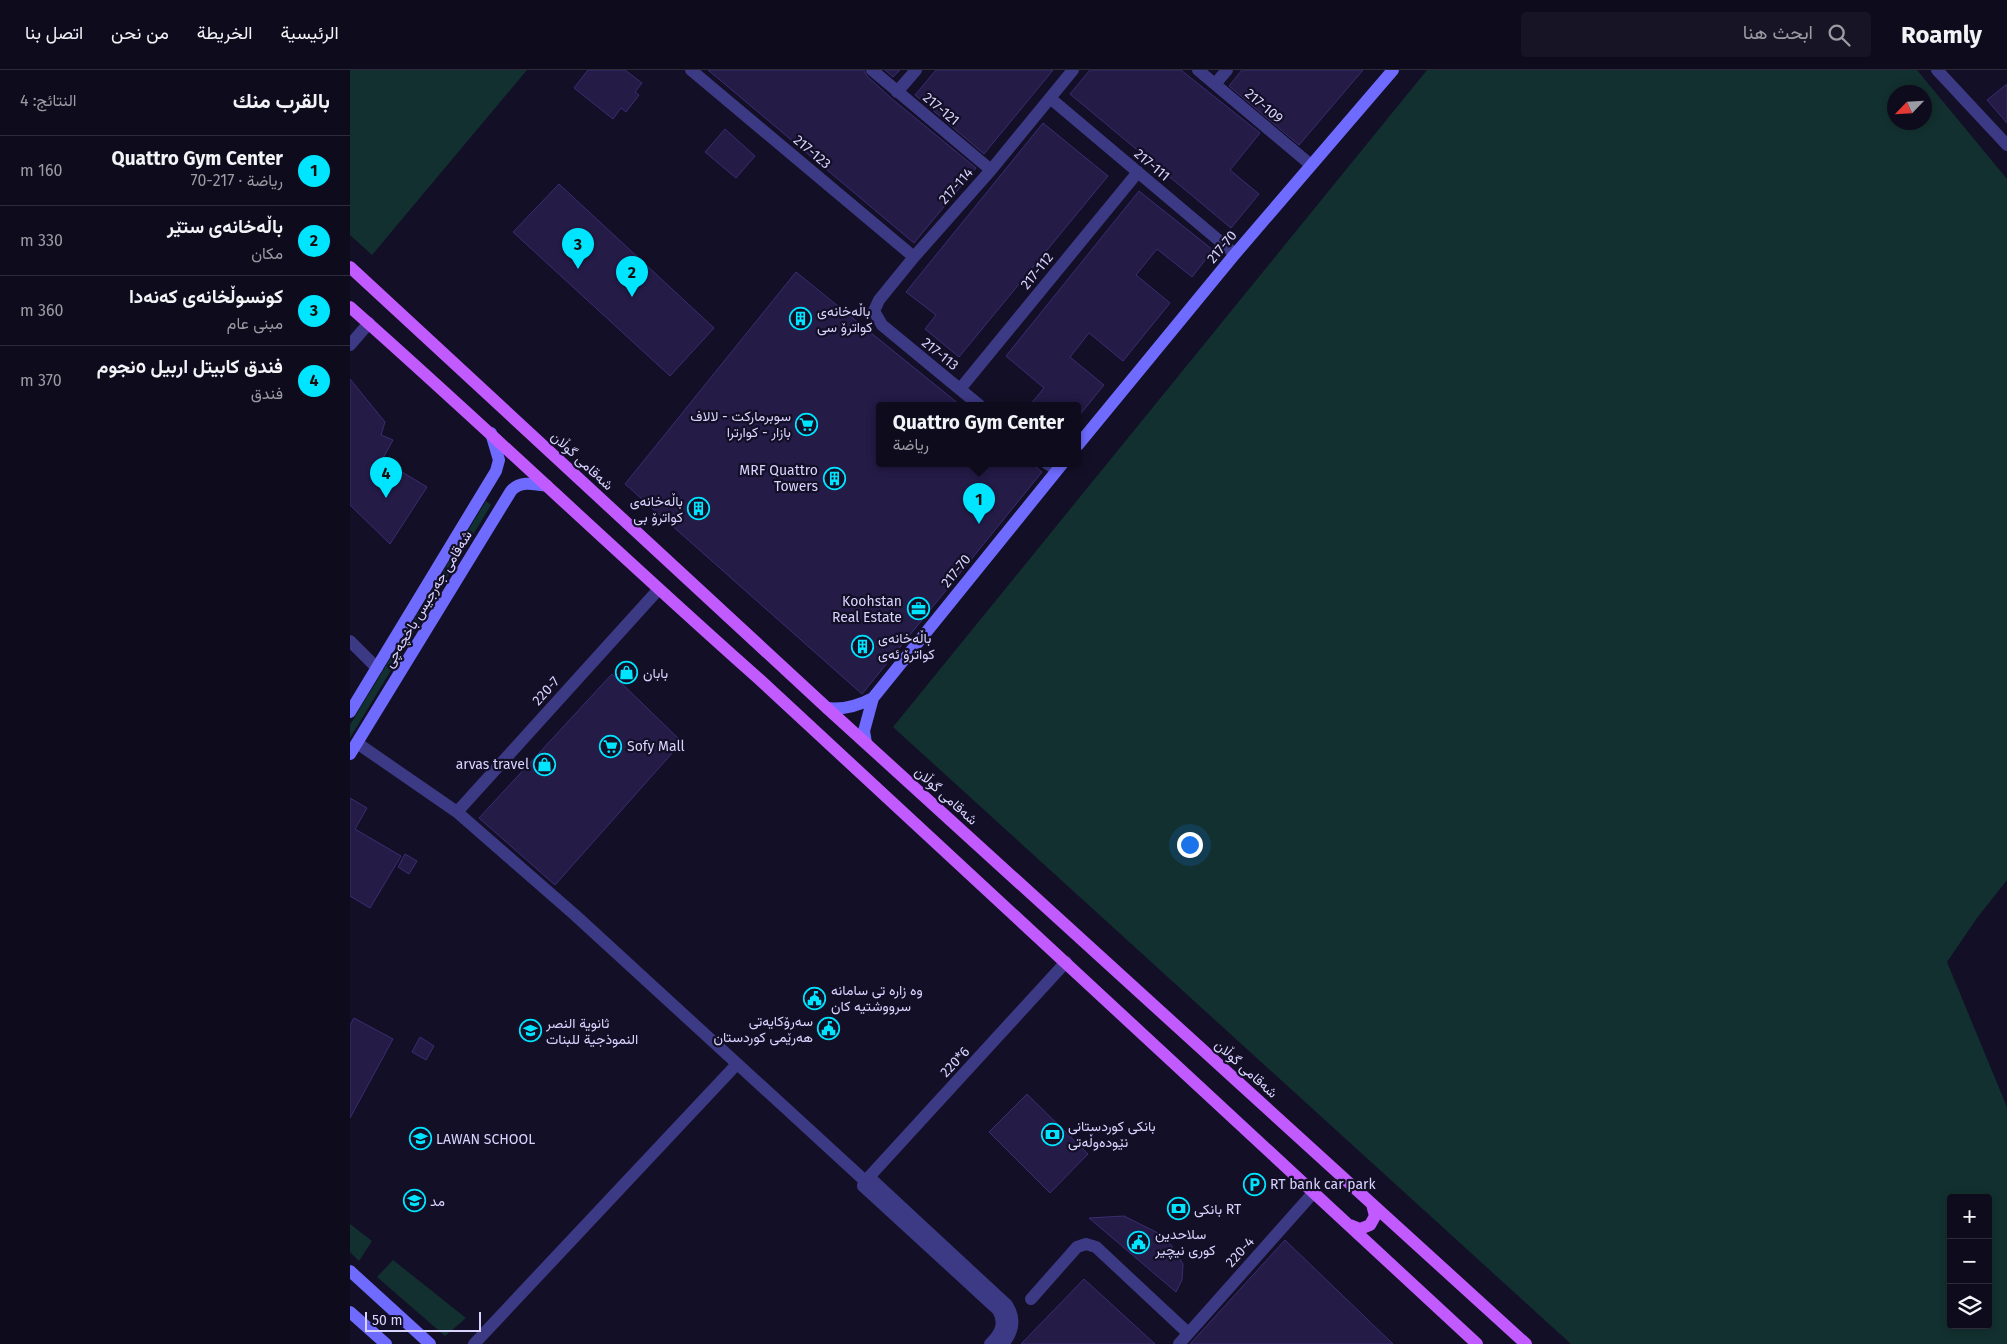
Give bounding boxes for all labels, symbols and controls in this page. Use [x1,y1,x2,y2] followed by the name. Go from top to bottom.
[1521,12,1871,57] search box
[1743,21,1813,44] text: ابحث هنا
[1825,21,1853,49] icon: search
[1901,21,1982,49] text: Roamly
[25,22,83,44] text: اتصل بنا
[111,22,169,44] text: من نحن
[197,22,253,44] text: الخريطة
[281,22,339,44] text: الرئيسية
[1241,85,1287,127] street label: 217-109
[1887,85,1932,130] north arrow
[233,88,330,114] text: بالقرب منك
[919,89,963,129] street label: 217-121
[20,91,77,110] text: النتائج: 4
[790,132,834,172] street label: 217-123
[1131,145,1173,185] street label: 217-111
[112,147,283,170] text: Quattro Gym Center
[20,161,62,180] text: 160 m
[310,161,318,180] text: 1
[935,164,977,208] street label: 217-114
[190,171,283,190] text: رياضة · 217-70
[167,215,283,238] text: باڵەخانەی ستێر
[1203,227,1241,267] street label: 217-70
[562,228,594,269] pin: 3
[20,231,63,250] text: 330 m
[310,231,318,250] text: 2
[251,244,283,263] text: مكان
[1017,249,1057,293] street label: 217-112
[616,256,648,297] pin: 2
[129,285,283,308] text: کونسوڵخانەی کەنەدا
[20,301,63,320] text: 360 m
[310,301,318,320] text: 3
[817,303,872,336] place label: باڵەخانەی کواترۆ سی
[789,307,813,331] building icon: باڵەخانەی کواترۆ سی
[227,314,283,333] text: مبنى عام
[918,334,962,374] street label: 217-113
[97,355,283,378] text: فندق كابيتل اربيل ٥نجوم
[20,371,62,390] text: 370 m
[309,371,319,390] text: 4
[251,384,283,403] text: فندق
[876,402,1081,467] popup
[690,408,791,441] place label: سوبرماركت - لالاف بازار - كوارترا
[893,411,1064,434] text: Quattro Gym Center
[795,412,819,436] supermarket icon: سوبرماركت - لالاف بازار - كوارترا
[547,428,617,494] street label: شەقامی گوڵان
[893,435,929,454] text: رياضة
[370,457,402,498] pin: 4
[739,462,818,495] place label: MRF Quattro Towers
[822,466,846,490] building icon: MRF Quattro Towers
[963,483,995,524] pin: 1
[630,493,683,526] place label: باڵەخانەی کواترۆ بی
[687,497,711,521] building icon: باڵەخانەی کواترۆ بی
[380,527,477,671] street label: شەقامی جەرجیس باخچەچی
[938,551,975,591] street label: 217-70
[832,593,902,626] place label: Koohstan Real Estate
[906,597,930,621] office icon: Koohstan Real Estate
[878,630,935,663] place label: باڵەخانەی کواترۆ ئەی
[850,634,874,658] building icon: باڵەخانەی کواترۆ ئەی
[615,661,639,685] shop icon: بابان
[643,665,668,682] place label: بابان
[529,673,563,709] street label: 220-7
[599,734,623,758] supermarket icon: Sofy Mall
[627,738,685,755] place label: Sofy Mall
[533,752,557,776] shop icon: arvas travel
[456,756,529,773] place label: arvas travel
[911,763,981,829] street label: شەقامی گوڵان
[1177,832,1203,858] your location
[831,982,923,1015] place label: وه زاره تى سامانه سرووشتيه كان
[803,986,827,1010] public building icon: وه زاره تى سامانه سرووشتيه كان
[713,1013,813,1046] place label: سەرۆكایەتی هەرێمی كوردستان
[545,1015,638,1048] place label: ثانوية النصر النموذجية للبنات
[817,1017,841,1041] public building icon: سەرۆكایەتی هەرێمی كوردستان
[518,1019,542,1043] school or university icon: ثانوية النصر النموذجية للبنات
[1211,1036,1281,1102] street label: شەقامی گوڵان
[937,1043,973,1081] street label: 220*6
[1068,1118,1156,1151] place label: بانکی کوردستانی نێودەوڵەتی
[1040,1122,1064,1146] bank icon: بانکی کوردستانی نێودەوڵەتی
[408,1127,432,1151] school or university icon: LAWAN SCHOOL
[436,1131,535,1148] place label: LAWAN SCHOOL
[1242,1172,1266,1196] parking icon: RT bank car park
[1270,1176,1376,1193] place label: RT bank car park
[402,1189,426,1213] school or university icon: مد
[430,1193,445,1210] place label: مد
[1947,1194,1992,1329] map controls
[1947,1194,1992,1239] button: +
[1166,1197,1190,1221] bank icon: بانكی RT
[1194,1201,1242,1218] place label: بانكی RT
[1154,1226,1215,1260] place label: سلاحدین كوری نیچیر
[1127,1230,1151,1254] public building icon: سلاحدین كوری نیچیر
[1222,1233,1258,1271] street label: 220-4
[1947,1239,1992,1284] button: −
[1947,1284,1992,1329] button: layers
[365,1309,481,1332] scale bar
[372,1312,403,1329] text: 50 m

